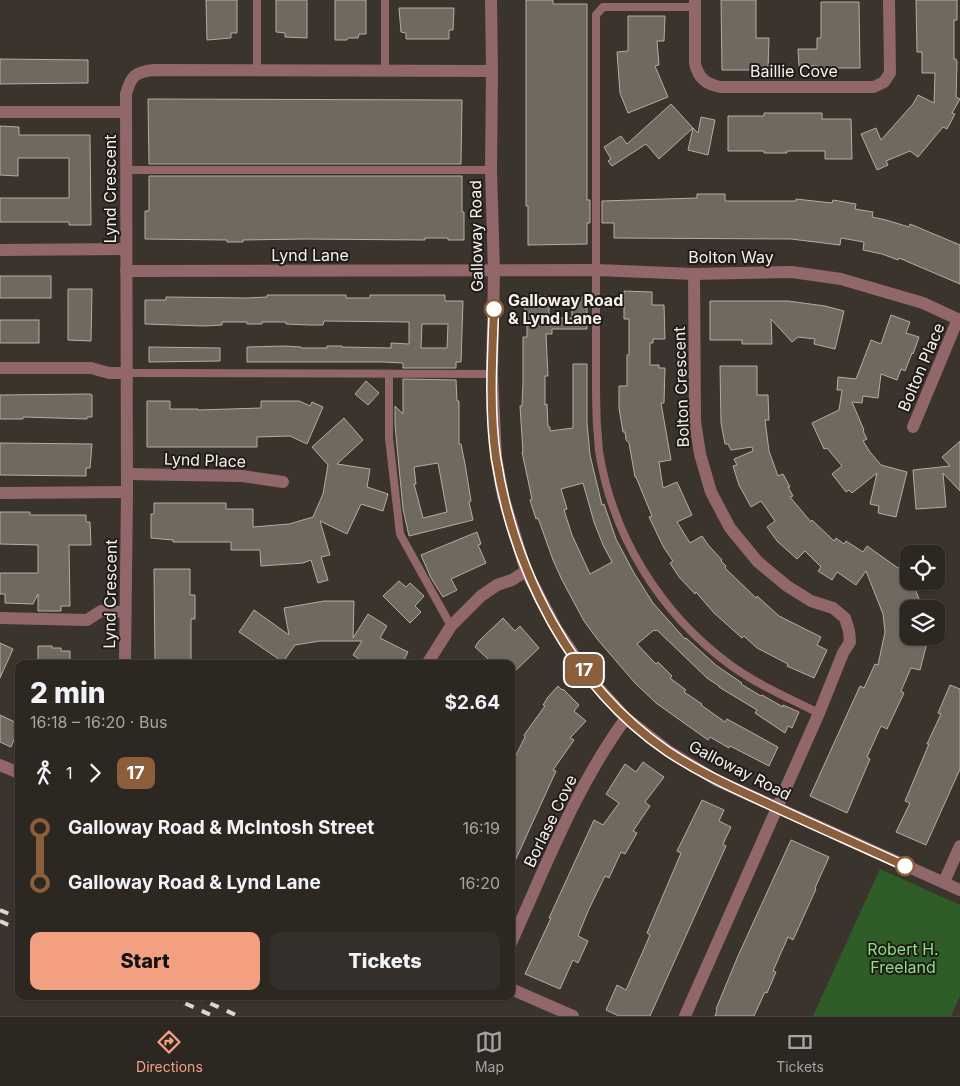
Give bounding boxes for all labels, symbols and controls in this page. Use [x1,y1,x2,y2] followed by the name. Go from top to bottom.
[750,61,838,81] street label: Baillie Cove
[100,134,120,244] street label: Lynd Crescent
[465,180,487,292] street label: Galloway Road
[271,245,349,265] street label: Lynd Lane
[688,247,774,267] street label: Bolton Way
[508,290,623,328] place label: Galloway Road & Lynd Lane
[484,299,504,319] marker: Galloway Road & Lynd Lane
[893,320,949,414] street label: Bolton Place
[669,326,693,448] street label: Bolton Crescent
[164,449,246,471] street label: Lynd Place
[99,539,121,649] street label: Lynd Crescent
[900,545,945,645] map controls
[900,545,945,590] button: locate
[900,600,945,645] button: layers
[562,654,606,686] line badge: 17
[575,659,593,680] text: 17
[30,676,106,710] text: 2 min
[445,691,500,714] text: $2.64
[30,712,167,732] text: 16:18 – 16:20 · Bus
[686,736,794,804] street label: Galloway Road
[30,759,58,787] icon: walk
[81,759,109,787] icon: forward
[127,762,145,783] text: 17
[66,763,73,783] text: 1
[519,771,581,871] street label: Borlase Cove
[68,816,374,839] text: Galloway Road & McIntosh Street
[463,818,500,838] text: 16:19
[895,856,915,876] unlabelled marker
[68,871,321,894] text: Galloway Road & Lynd Lane
[459,873,500,893] text: 16:20
[30,932,260,990] button: Start
[270,932,500,990] button: Tickets
[867,939,939,977] park label: Robert H. Freeland
[136,1028,203,1075] tab: Directions
[475,1028,504,1075] tab: Map
[776,1028,824,1075] tab: Tickets

